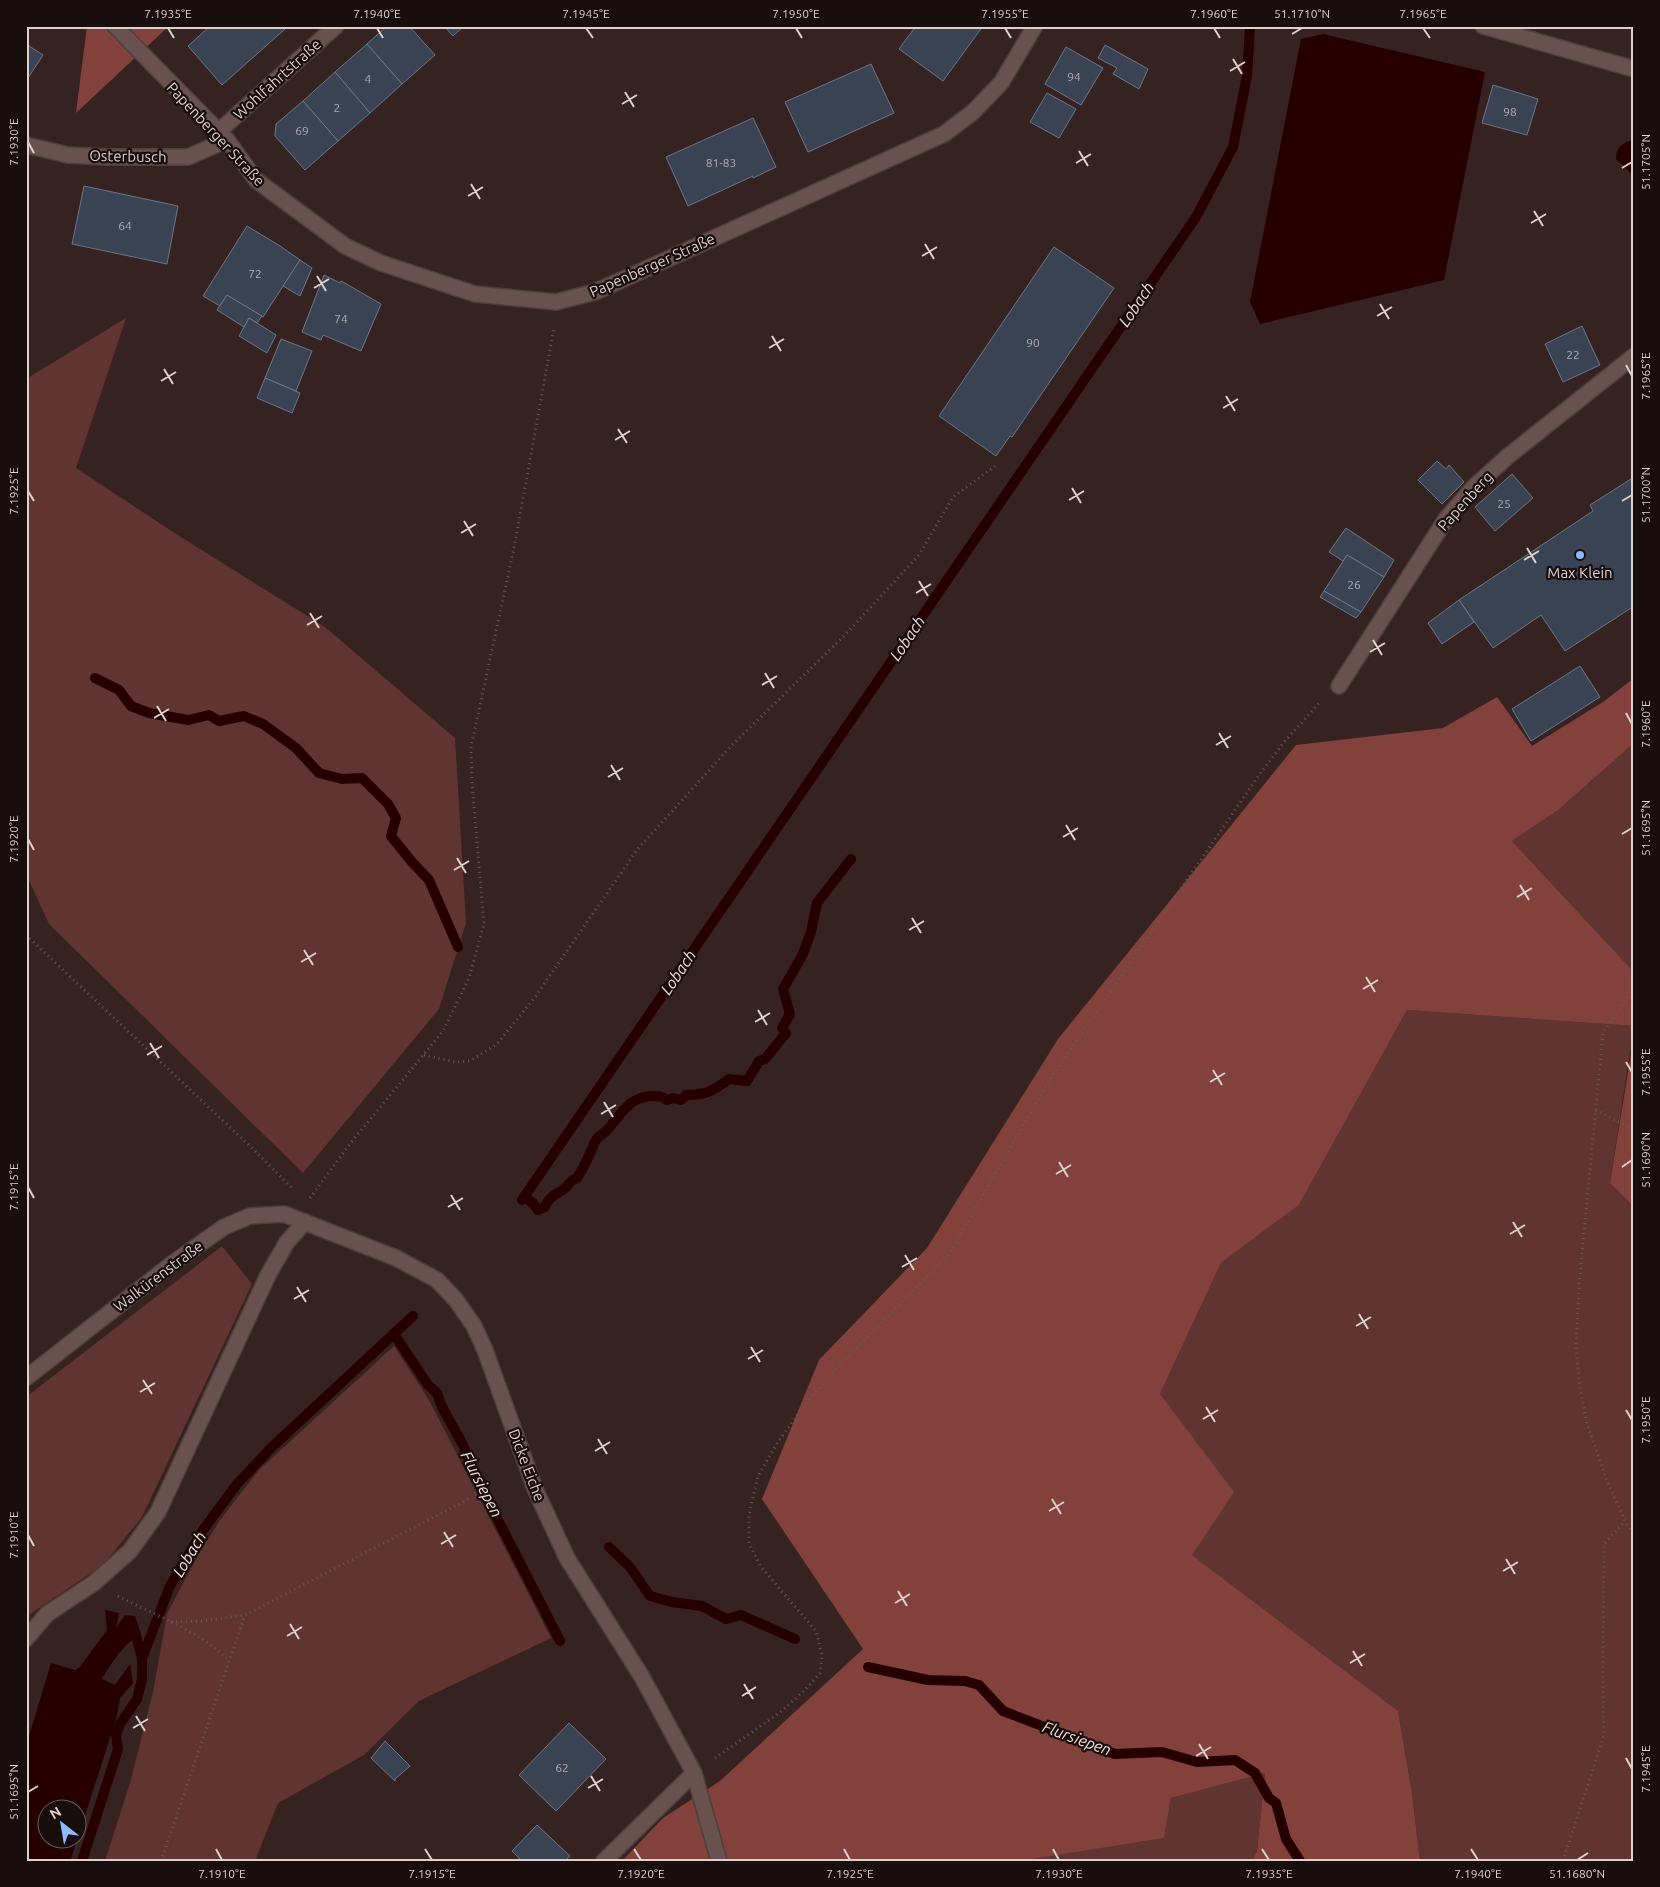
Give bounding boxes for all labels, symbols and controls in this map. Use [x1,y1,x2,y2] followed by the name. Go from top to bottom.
[144,7,192,20] text: 7.1935°E
[353,7,401,20] text: 7.1940°E
[562,7,610,20] text: 7.1945°E
[772,7,820,20] text: 7.1950°E
[981,7,1029,20] text: 7.1955°E
[1190,7,1238,20] text: 7.1960°E
[1274,7,1330,20] text: 51.1710°N
[1399,7,1447,20] text: 7.1965°E
[230,35,324,123] street label: Wohlfahrtstraße
[1067,70,1081,83] house number: 94
[365,72,372,85] house number: 4
[164,79,268,189] street label: Papenberger Straße
[334,101,340,114] house number: 2
[1503,105,1517,118] house number: 98
[7,118,20,166] text: 7.1930°E
[295,124,309,137] house number: 69
[1639,134,1652,190] text: 51.1705°N
[89,147,167,165] street label: Osterbusch
[706,156,736,169] house number: 81-83
[118,219,132,232] house number: 64
[587,230,717,300] street label: Papenberger Straße
[248,267,262,280] house number: 72
[1115,278,1157,330] water label: Lobach
[334,312,348,325] house number: 74
[1026,336,1040,349] house number: 90
[1566,348,1580,361] house number: 22
[1639,352,1652,400] text: 7.1965°E
[7,467,20,515] text: 7.1925°E
[1639,467,1652,523] text: 51.1700°N
[1434,468,1496,534] street label: Papenberg
[1497,497,1511,510] house number: 25
[1574,549,1586,561] marker: Max Klein
[1547,564,1613,581] place label: Max Klein
[1347,578,1361,591] house number: 26
[886,612,928,664] water label: Lobach
[1639,700,1652,748] text: 7.1960°E
[1639,800,1652,856] text: 51.1695°N
[7,815,20,863] text: 7.1920°E
[657,946,699,998] water label: Lobach
[1639,1048,1652,1096] text: 7.1955°E
[1639,1132,1652,1188] text: 51.1690°N
[7,1163,20,1211] text: 7.1915°E
[110,1237,206,1315] street label: Walkürenstraße
[1639,1396,1652,1444] text: 7.1950°E
[505,1426,549,1504] street label: Dicke Eiche
[458,1448,506,1520] water label: Flursiepen
[7,1511,20,1559] text: 7.1910°E
[169,1528,209,1580] water label: Lobach
[1040,1717,1114,1759] water label: Flursiepen
[1639,1745,1652,1793] text: 7.1945°E
[555,1761,569,1774] house number: 62
[7,1764,20,1820] text: 51.1695°N
[38,1800,88,1850] north arrow
[47,1803,64,1822] text: N
[198,1867,246,1880] text: 7.1910°E
[408,1867,456,1880] text: 7.1915°E
[617,1867,665,1880] text: 7.1920°E
[826,1867,874,1880] text: 7.1925°E
[1035,1867,1083,1880] text: 7.1930°E
[1245,1867,1293,1880] text: 7.1935°E
[1454,1867,1502,1880] text: 7.1940°E
[1549,1867,1605,1880] text: 51.1680°N

